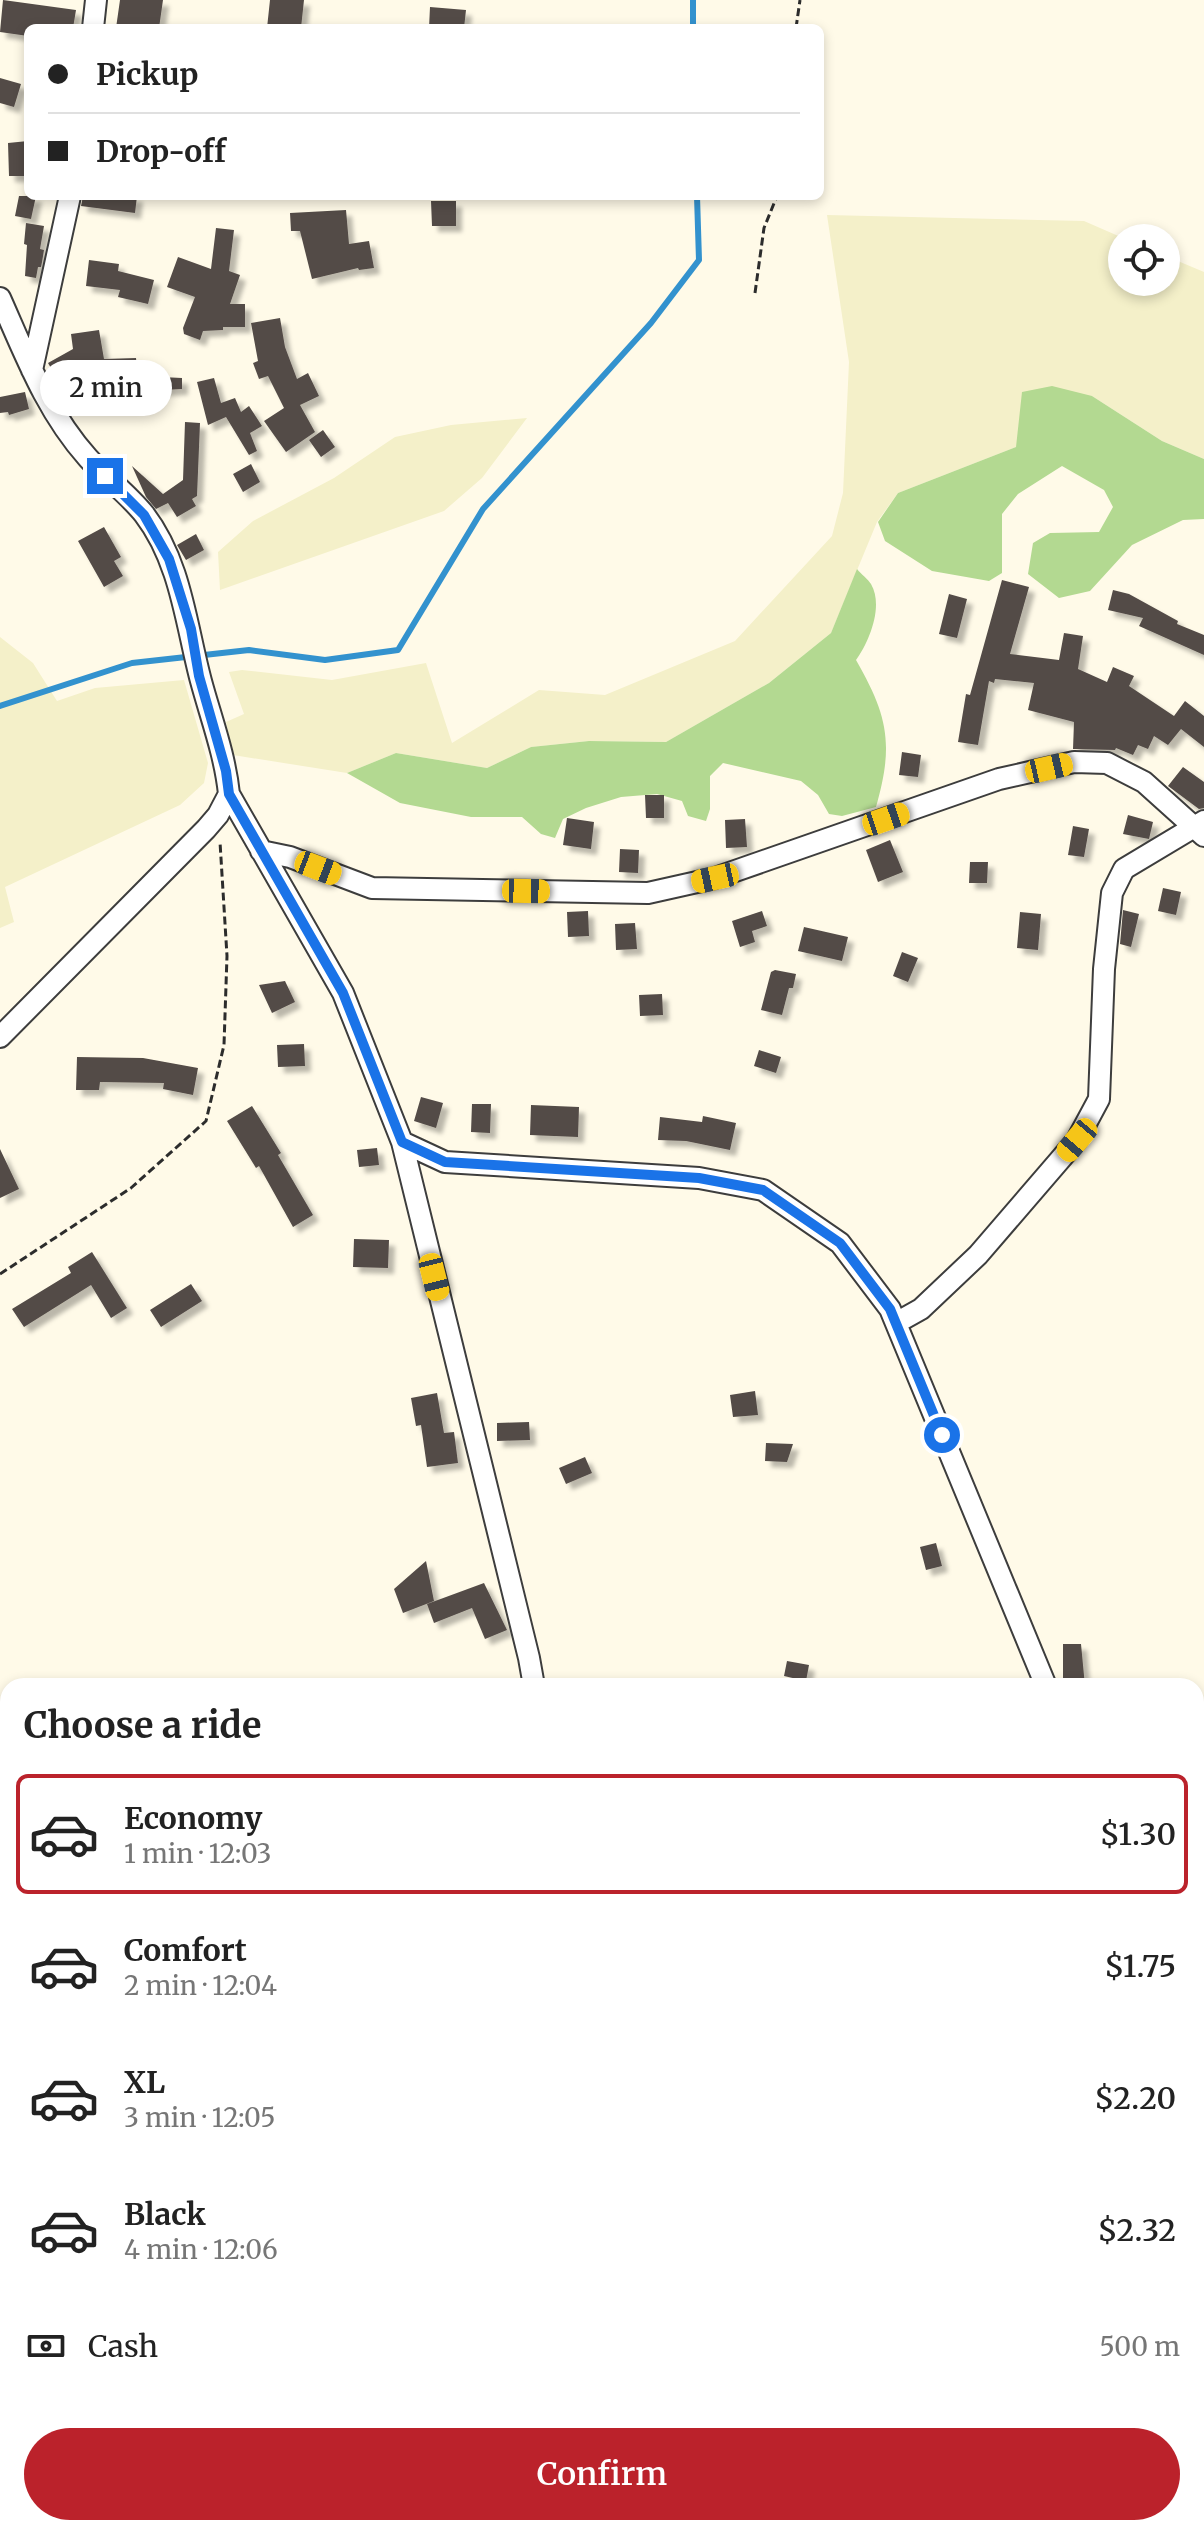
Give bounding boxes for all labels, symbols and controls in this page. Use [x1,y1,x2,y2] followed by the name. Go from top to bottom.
[96,55,198,93] text: Pickup
[96,132,226,170] text: Drop-off
[1108,224,1180,296] map controls
[1108,224,1180,296] button: locate
[39,360,171,416] callout: 2 min
[69,371,143,404] text: 2 min
[87,458,123,494] route end
[1023,751,1075,785] car
[859,800,913,838] car
[291,848,345,888] car
[689,861,741,895] car
[502,879,550,903] car
[1052,1114,1102,1166] car
[417,1251,451,1303] car
[924,1417,960,1453] route start
[24,1703,261,1748] text: Choose a ride
[28,1798,100,1870] icon: car
[124,1799,262,1837] text: Economy
[1100,1815,1176,1853] text: $1.30
[124,1837,271,1870] text: 1 min · 12:03
[28,1930,100,2002] icon: car
[124,1931,247,1969] text: Comfort
[1104,1947,1176,1985] text: $1.75
[124,1969,277,2002] text: 2 min · 12:04
[28,2062,100,2134] icon: car
[124,2063,165,2101] text: XL
[1094,2079,1176,2117] text: $2.20
[124,2101,275,2134] text: 3 min · 12:05
[28,2194,100,2266] icon: car
[124,2195,206,2233] text: Black
[1098,2211,1176,2249] text: $2.32
[124,2233,278,2266] text: 4 min · 12:06
[24,2324,68,2368] icon: cash
[88,2327,158,2365] text: Cash
[1100,2330,1180,2363] text: 500 m
[24,2428,1180,2520] button: Confirm

